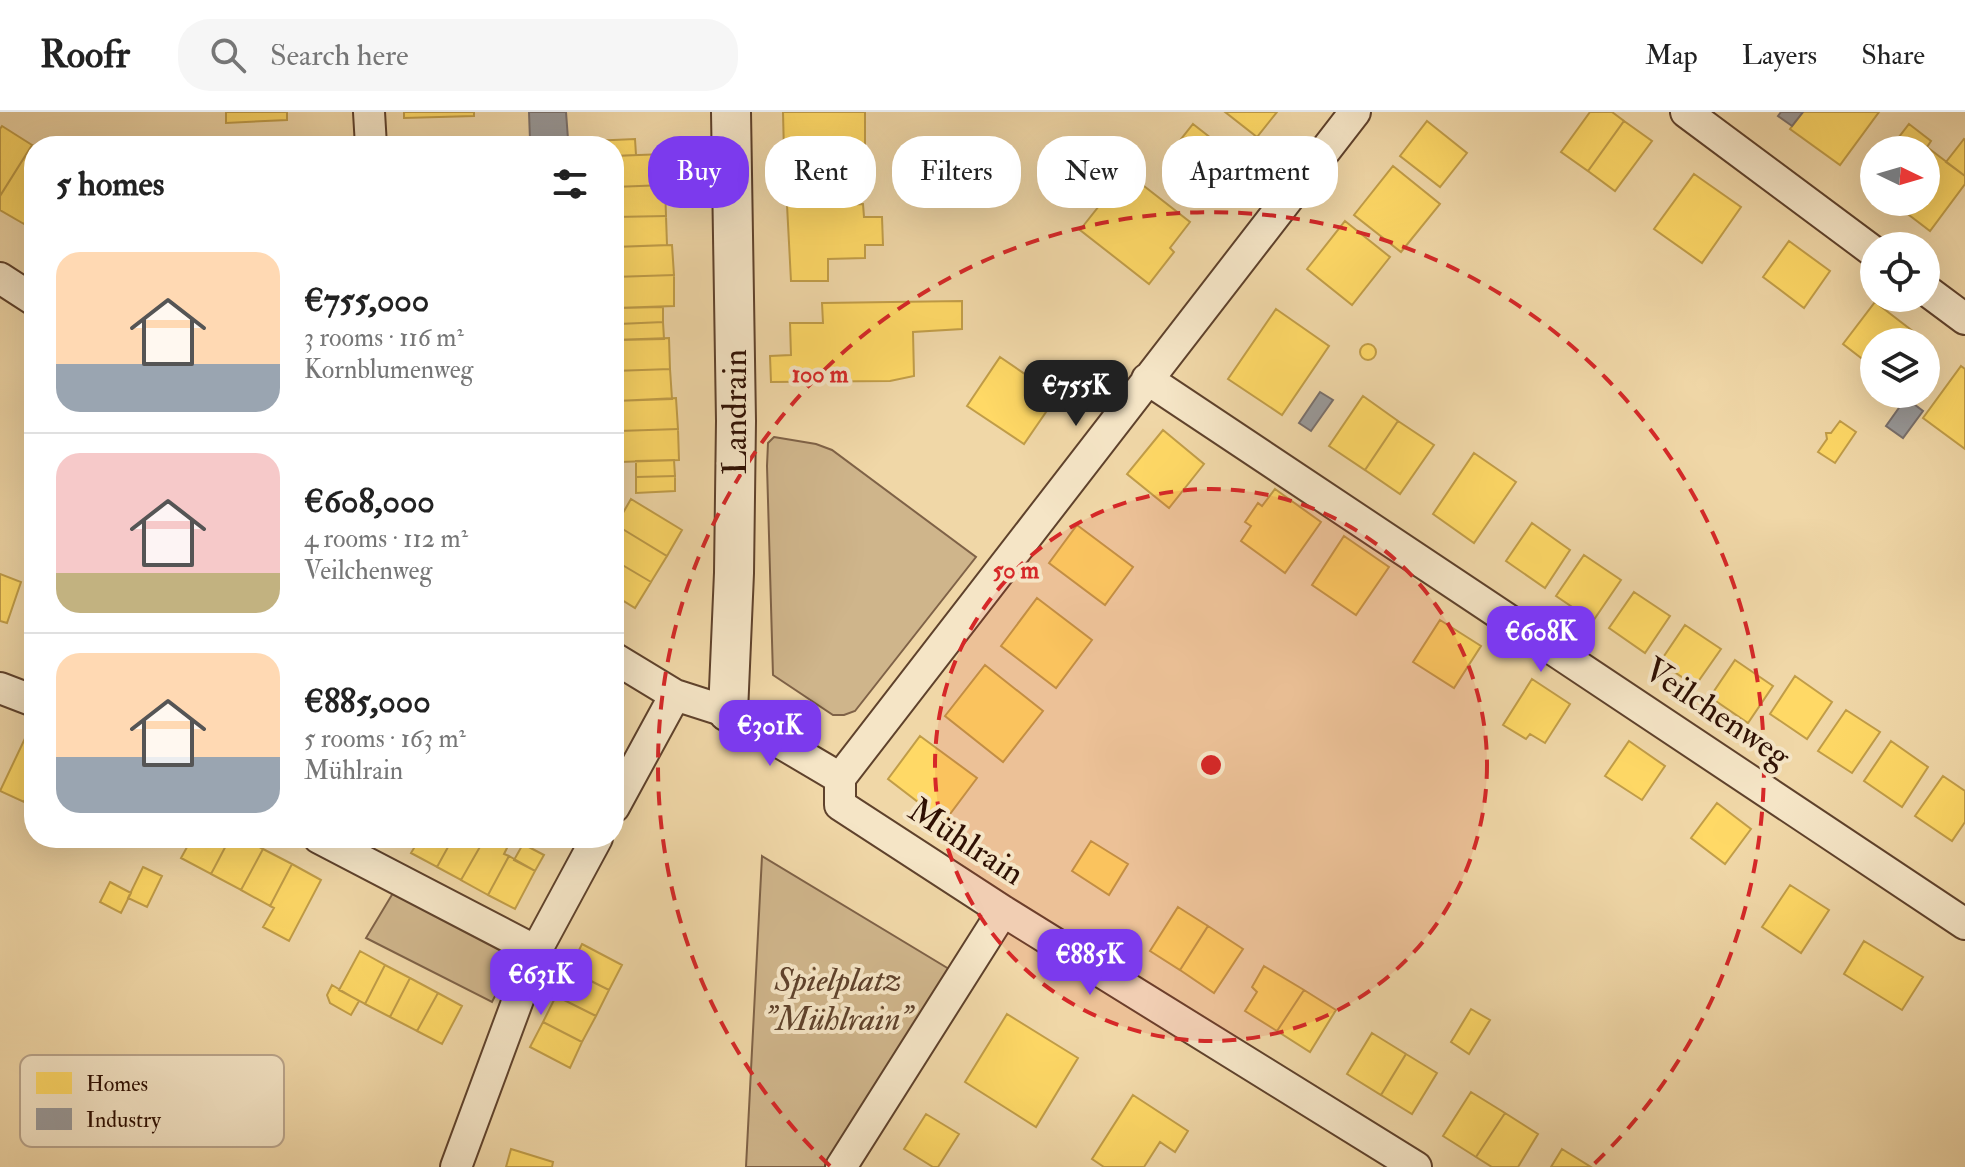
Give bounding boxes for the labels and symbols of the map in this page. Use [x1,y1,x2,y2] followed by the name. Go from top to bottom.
[1860,136,1940,216] north arrow
[714,349,757,475] street label: Landrain
[792,359,849,390] text: 100 m
[1020,360,1132,428] pin: €755K
[993,555,1040,586] text: 50 m
[1485,606,1597,674] pin: €608K
[1636,648,1800,778] street label: Veilchenweg
[714,700,826,768] pin: €301K
[1197,751,1225,779] centre of rings
[900,789,1032,895] street label: Mühlrain
[1034,929,1146,997] pin: €885K
[485,949,597,1017] pin: €631K
[764,959,915,1041] park label: Spielplatz "Mühlrain"
[20,1055,284,1147] legend
[86,1070,148,1098] text: Homes
[86,1106,161,1134] text: Industry

